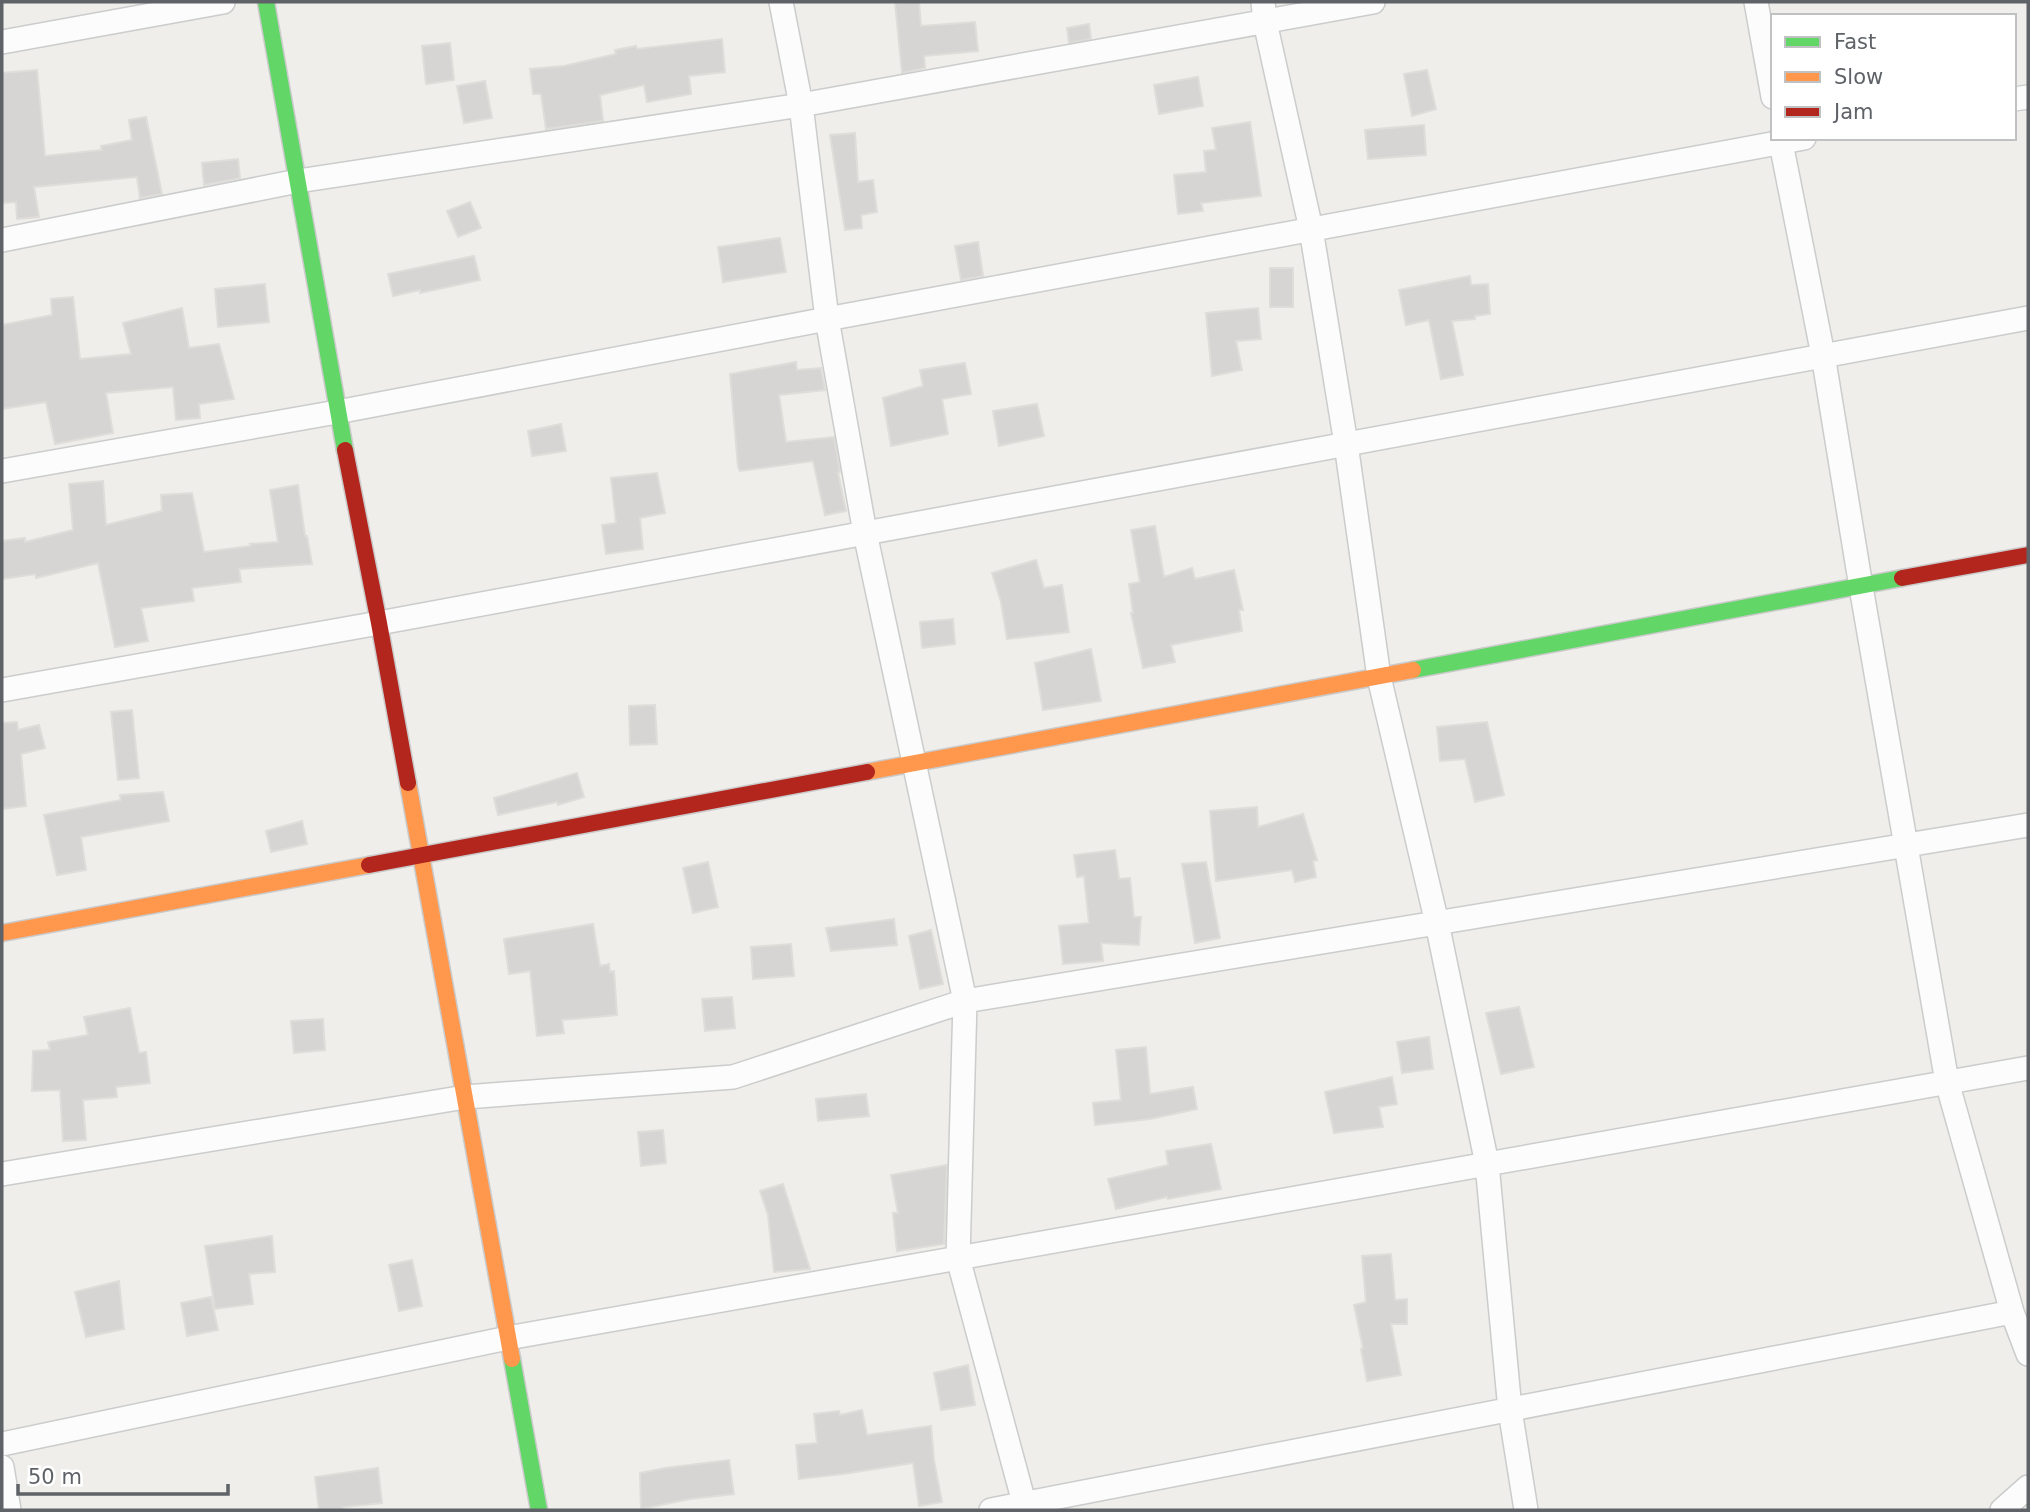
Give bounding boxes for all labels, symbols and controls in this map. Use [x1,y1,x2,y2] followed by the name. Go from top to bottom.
[1771,14,2016,140] legend
[1834,30,1876,54] text: Fast
[1834,65,1883,89] text: Slow
[1832,100,1874,124] text: Jam
[18,1452,228,1496] scale bar
[28,1465,82,1489] text: 50 m

